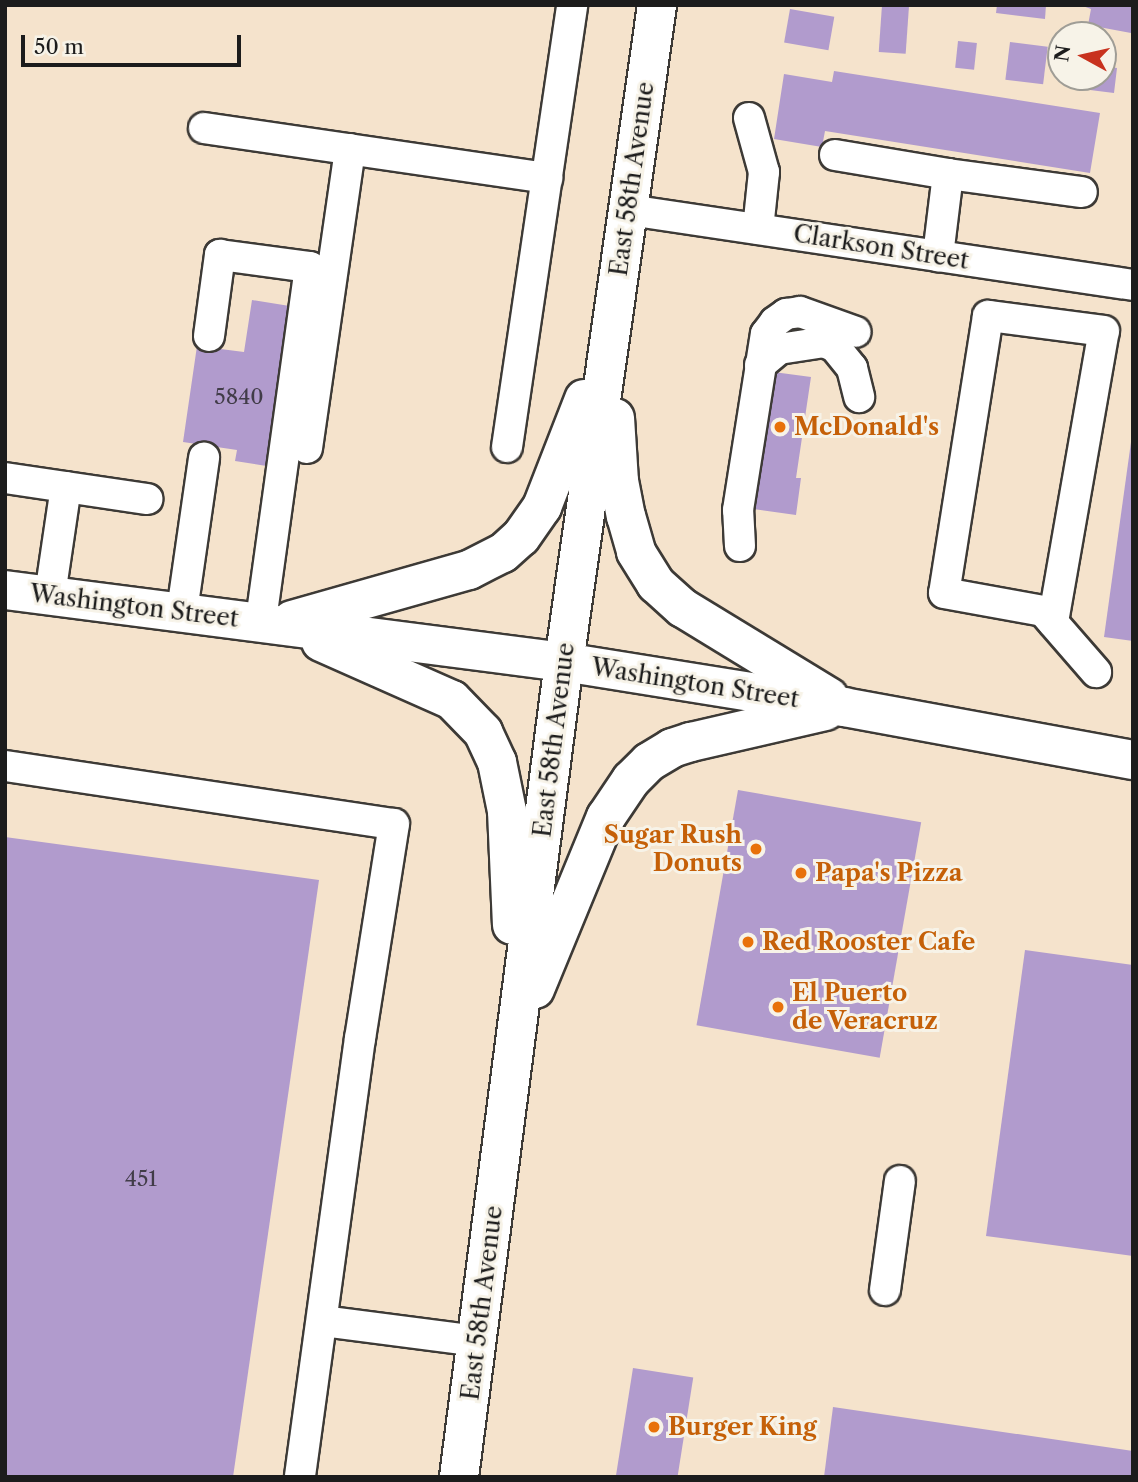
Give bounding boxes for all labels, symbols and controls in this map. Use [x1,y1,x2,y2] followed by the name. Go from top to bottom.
[24,21,245,65] scale bar
[1047,21,1117,91] north arrow
[34,34,84,59] text: 50 m
[1050,44,1075,63] text: N
[604,80,660,278] street label: East 58th Avenue
[791,219,971,275] street label: Clarkson Street
[214,384,264,410] house number: 5840
[794,413,939,441] place label: McDonald's
[772,419,788,435] marker: McDonald's
[28,579,240,633] street label: Washington Street
[528,641,580,839] street label: East 58th Avenue
[589,652,801,714] street label: Washington Street
[603,821,742,877] place label: Sugar Rush Donuts
[748,841,764,857] marker: Sugar Rush Donuts
[815,859,963,887] place label: Papa's Pizza
[793,865,809,881] marker: Papa's Pizza
[762,928,975,956] place label: Red Rooster Cafe
[740,934,756,950] marker: Red Rooster Cafe
[792,979,939,1035] place label: El Puerto de Veracruz
[770,999,786,1015] marker: El Puerto de Veracruz
[125,1166,157,1192] house number: 451
[456,1204,508,1402] street label: East 58th Avenue
[668,1413,817,1441] place label: Burger King
[646,1419,662,1435] marker: Burger King

